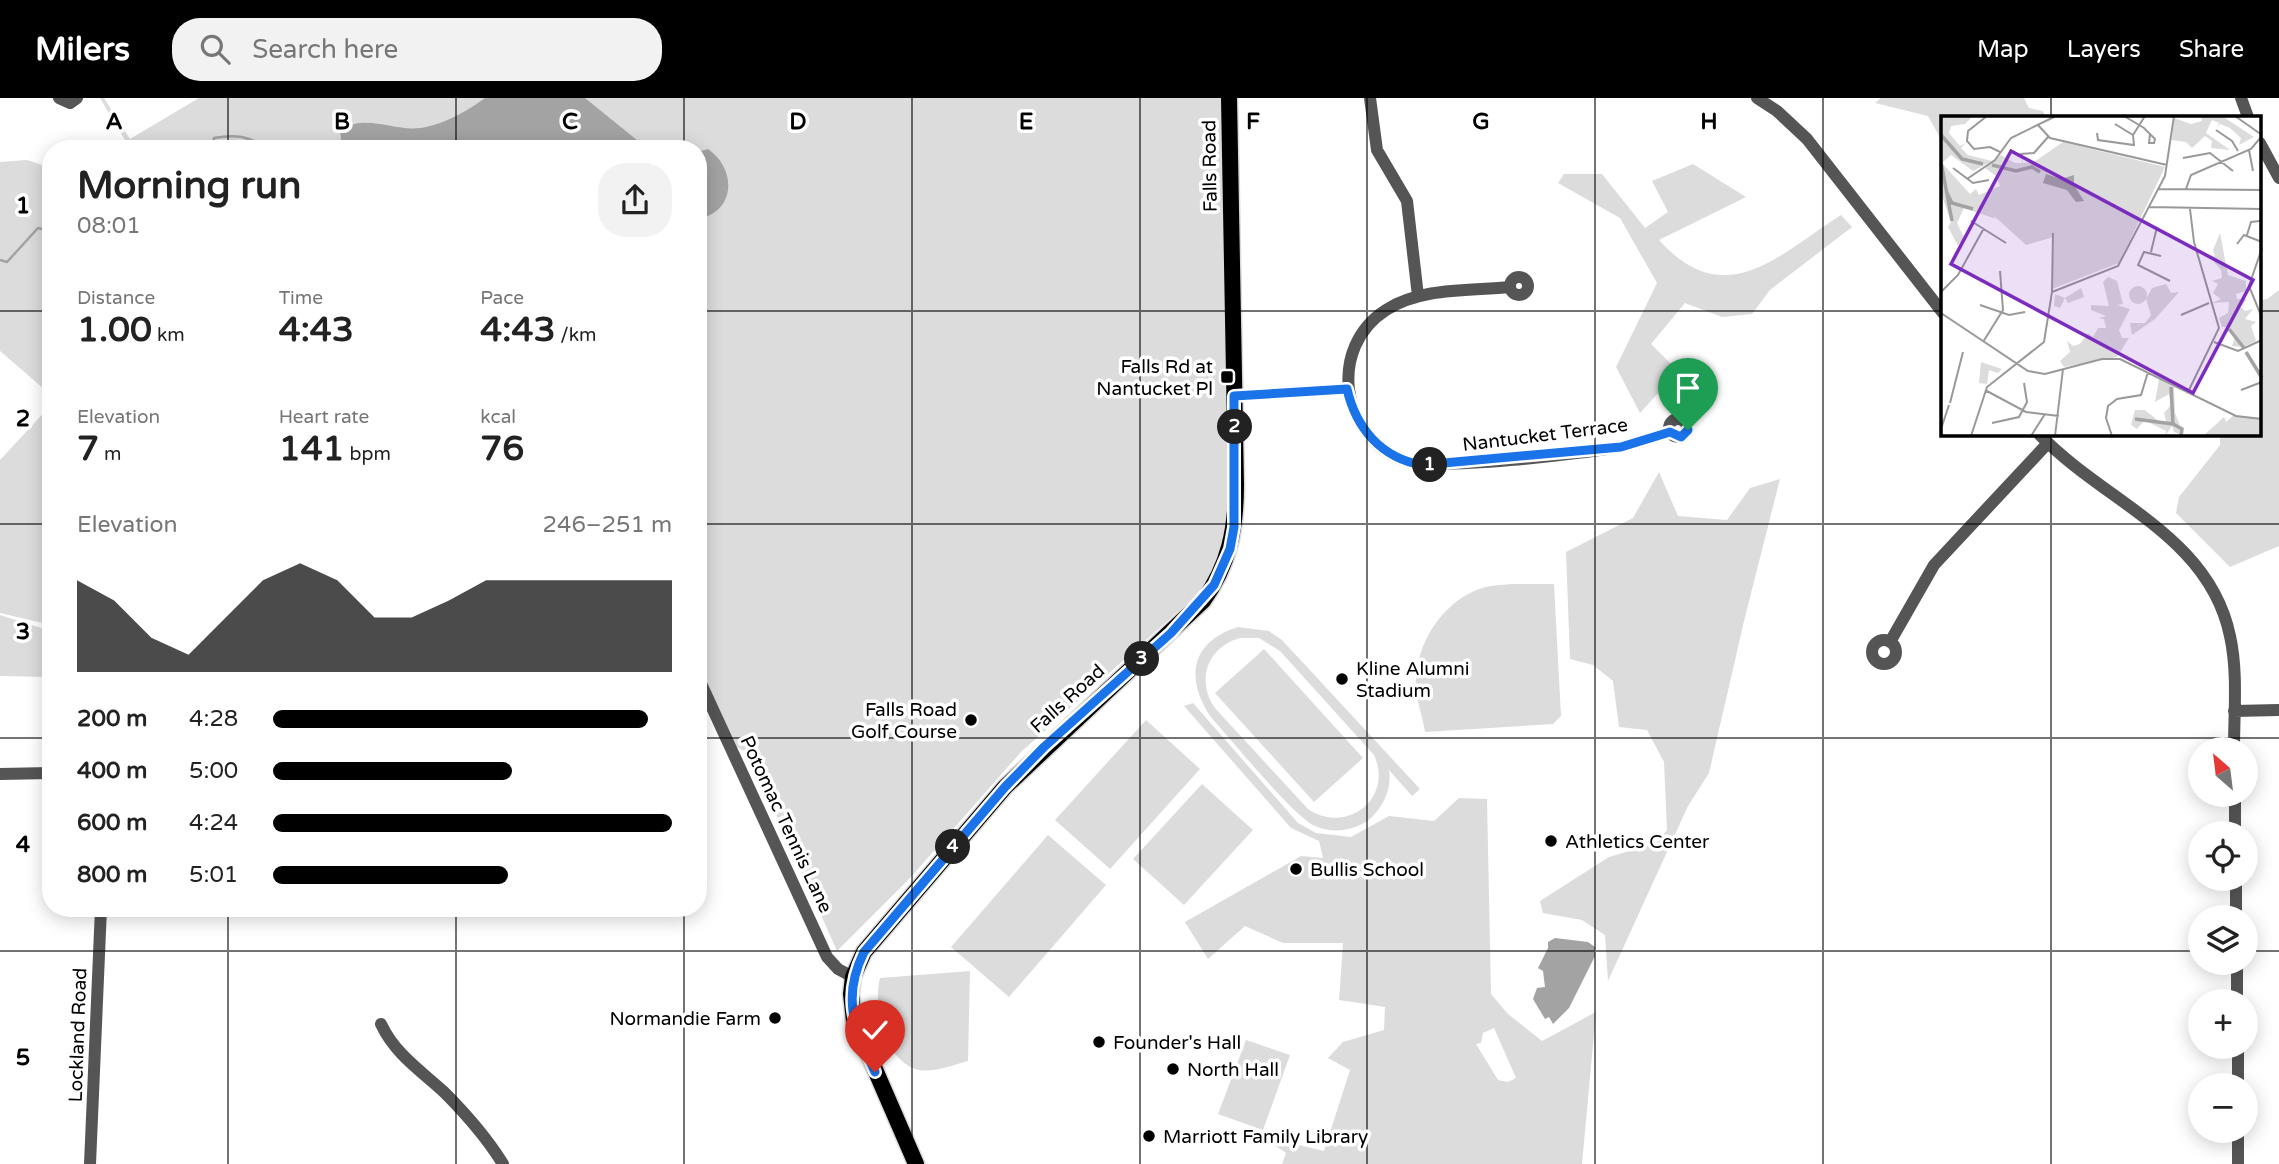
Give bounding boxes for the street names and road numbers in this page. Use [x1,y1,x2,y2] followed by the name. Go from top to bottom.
[1198,120,1222,212] street label: Falls Road
[1461,414,1629,456] street label: Nantucket Terrace
[1026,660,1109,738] street label: Falls Road
[735,732,837,916] street label: Potomac Tennis Lane
[65,967,91,1103] street label: Lockland Road

